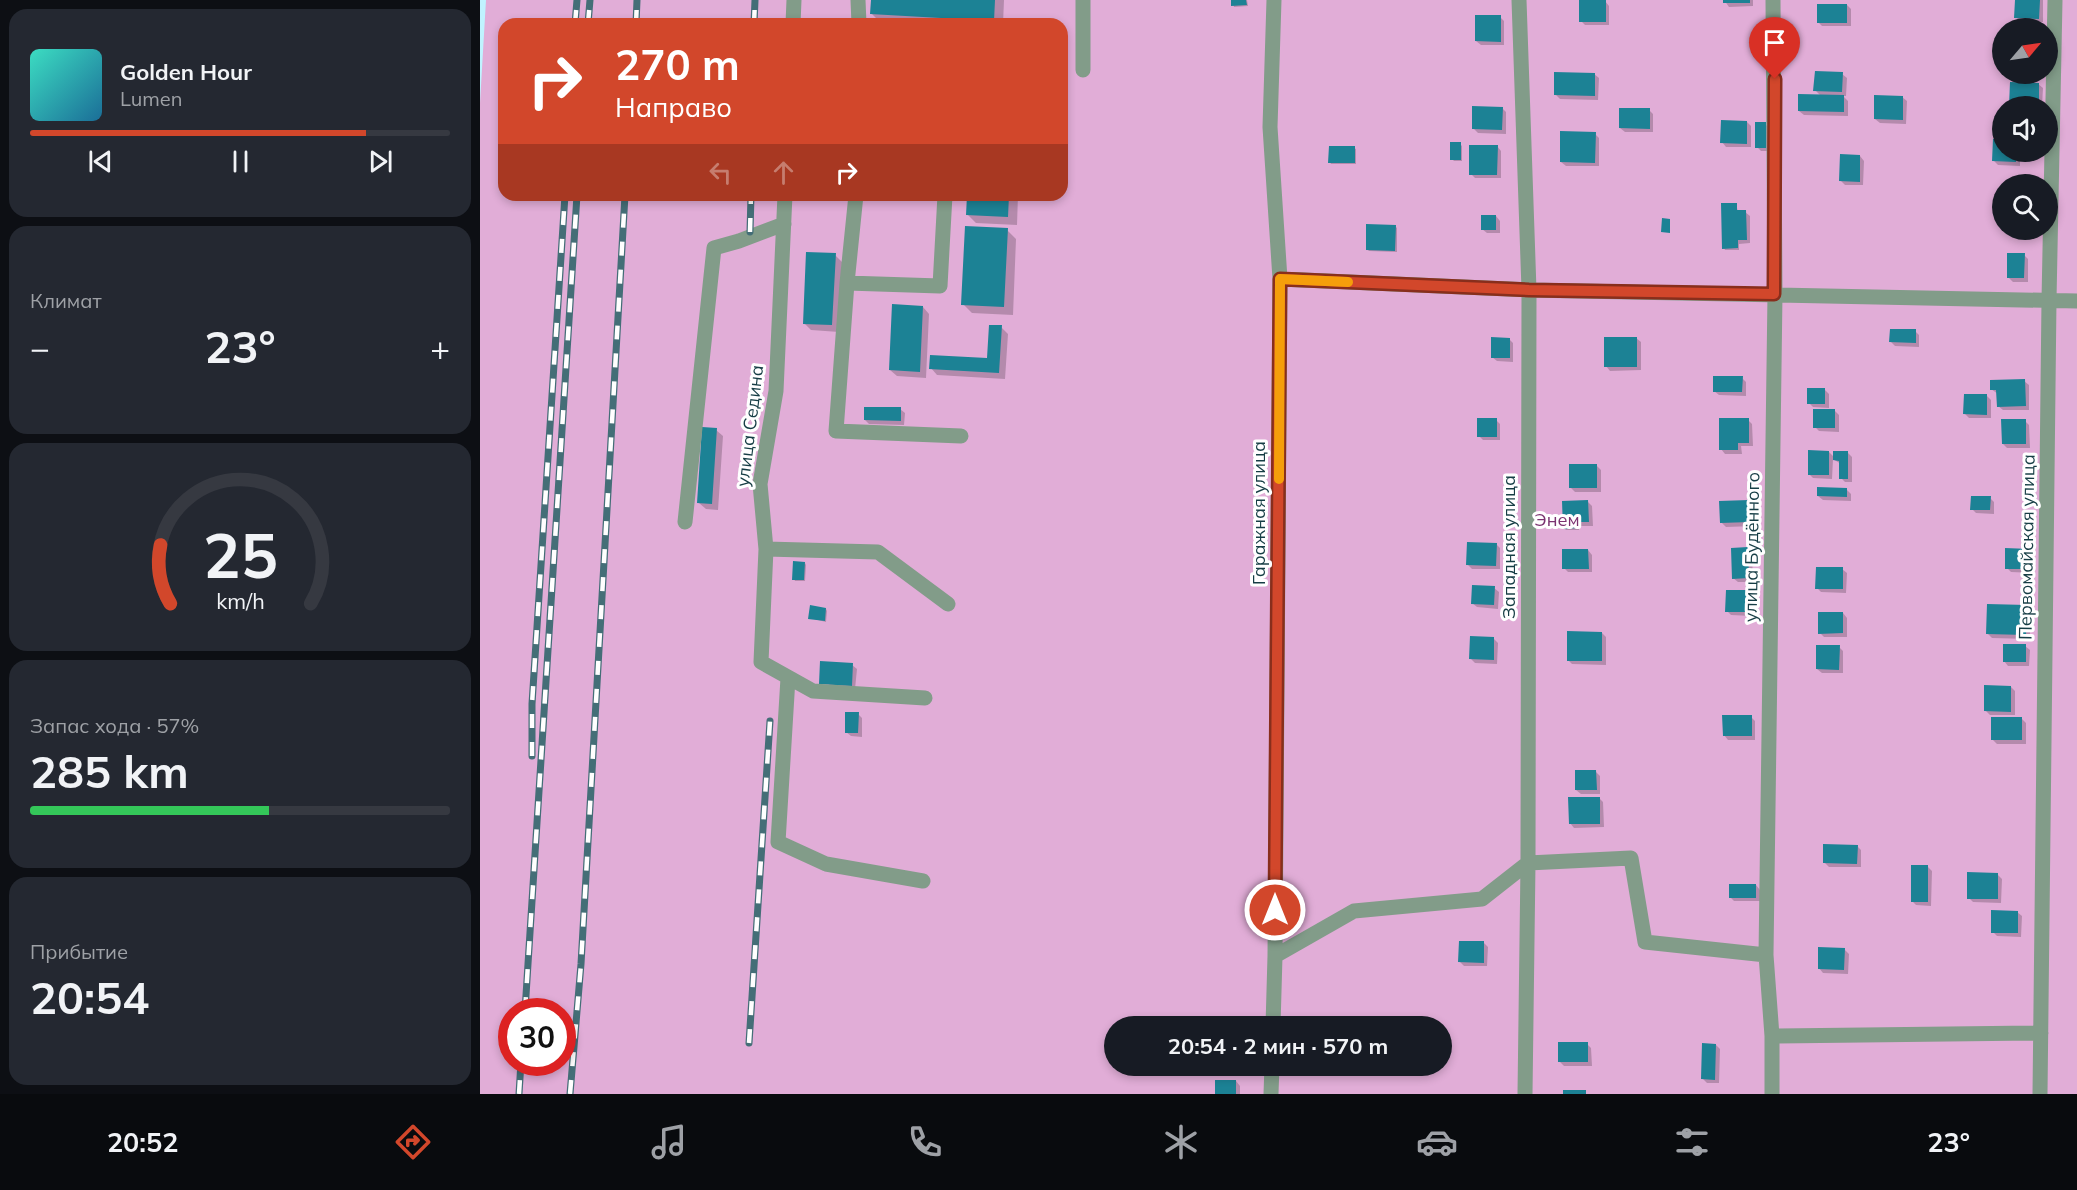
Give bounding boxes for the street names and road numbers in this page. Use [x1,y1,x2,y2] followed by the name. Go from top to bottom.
[731,364,768,488] street label: улица Седина
[1247,441,1270,585] street label: Гаражная улица
[2013,454,2040,640] street label: Первомайская улица
[1739,472,1764,622] street label: улица Будённого
[1497,475,1520,619] street label: Западная улица

